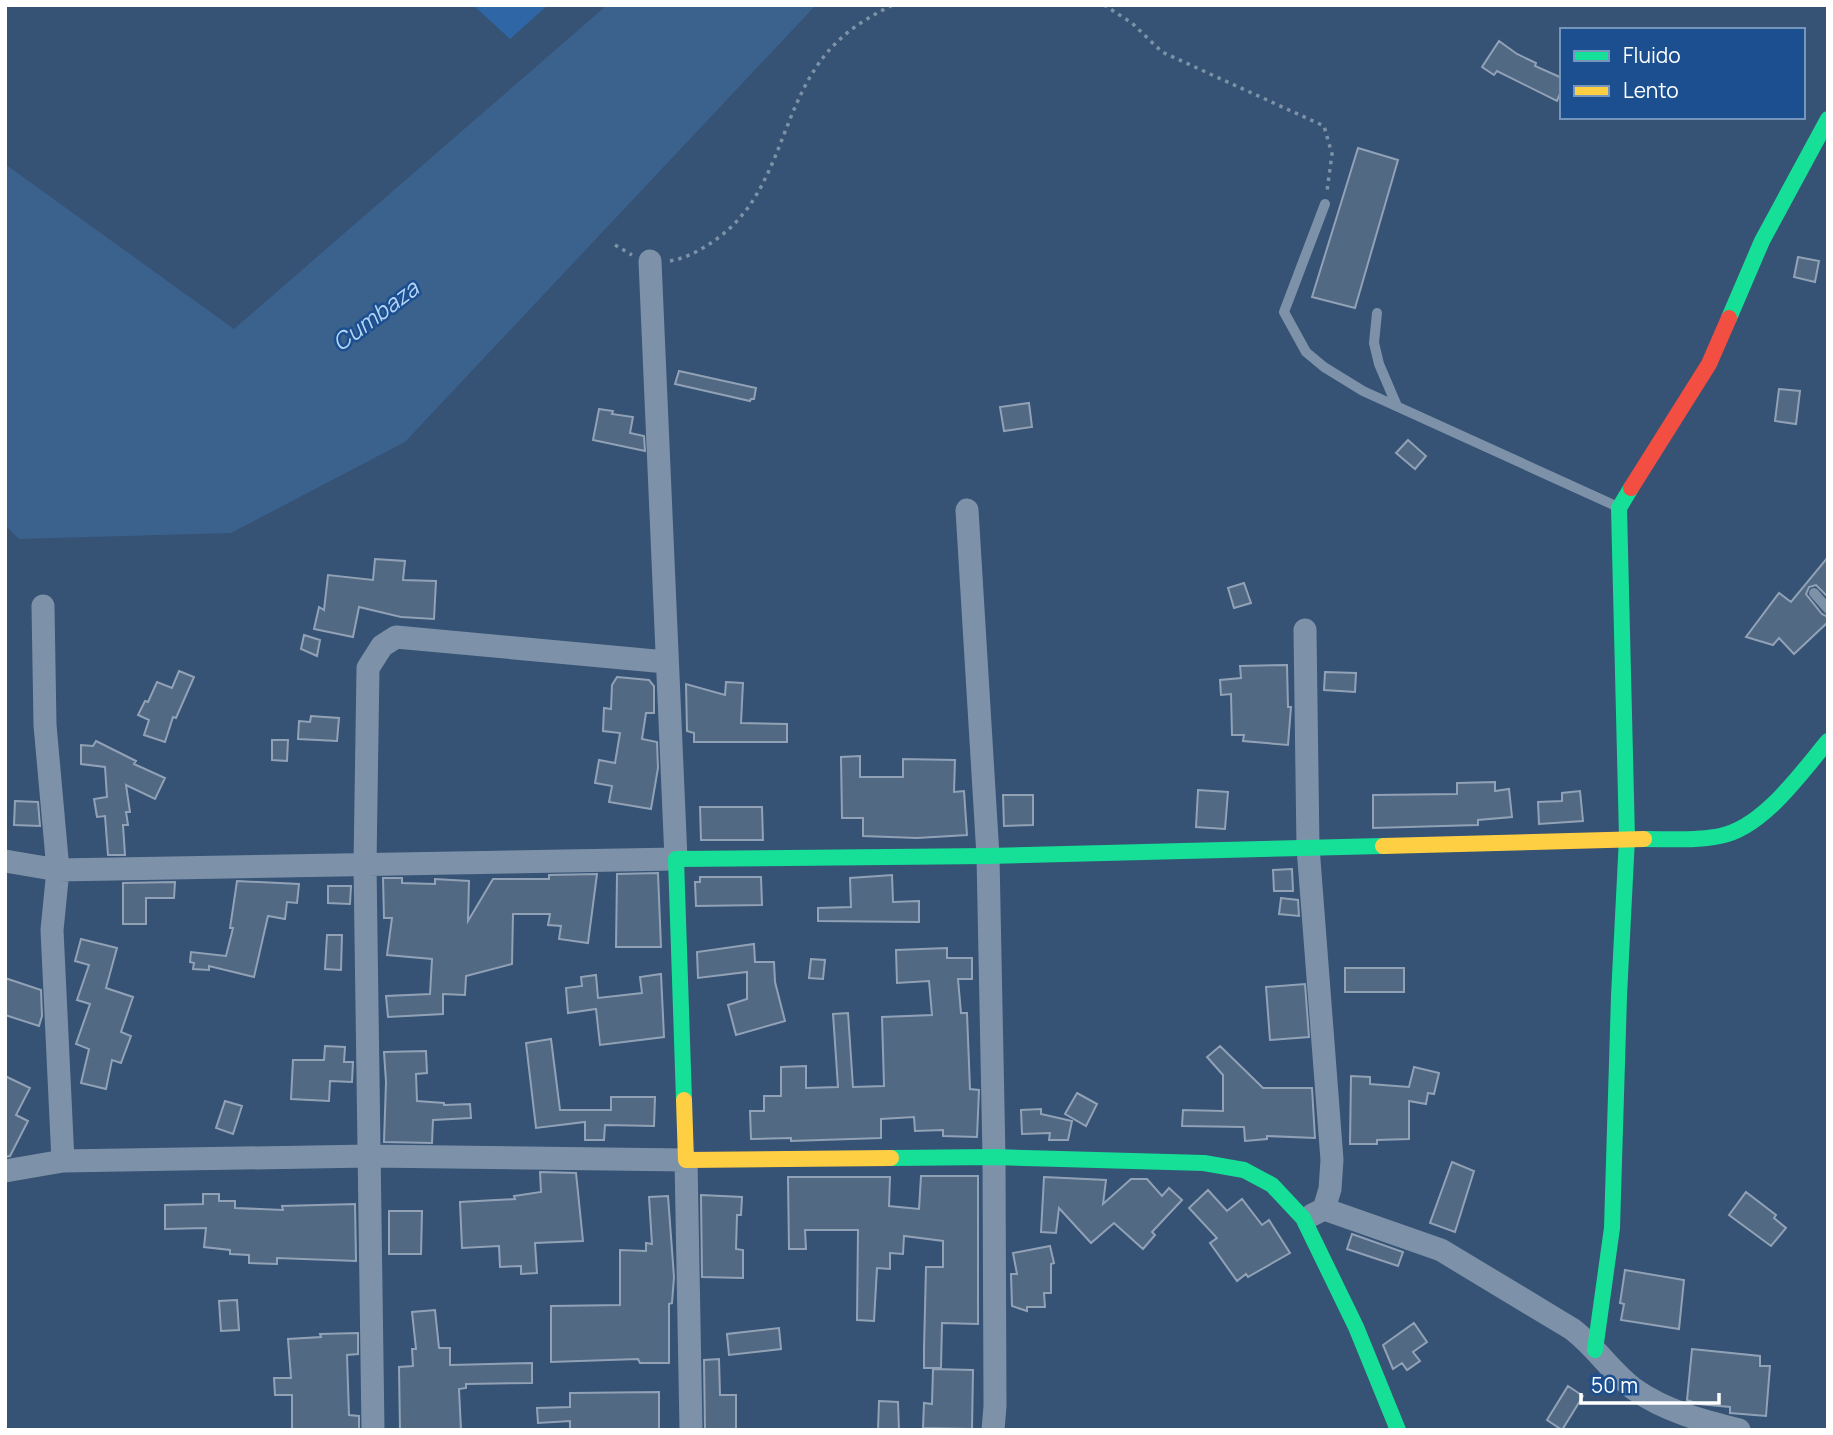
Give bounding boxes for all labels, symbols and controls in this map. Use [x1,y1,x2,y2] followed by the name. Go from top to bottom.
[1560,28,1805,119] legend
[1623,41,1681,69] text: Fluido
[1623,76,1679,104] text: Lento
[325,271,426,358] water label: Cumbaza
[1581,1362,1719,1406] scale bar
[1591,1371,1638,1399] text: 50 m

